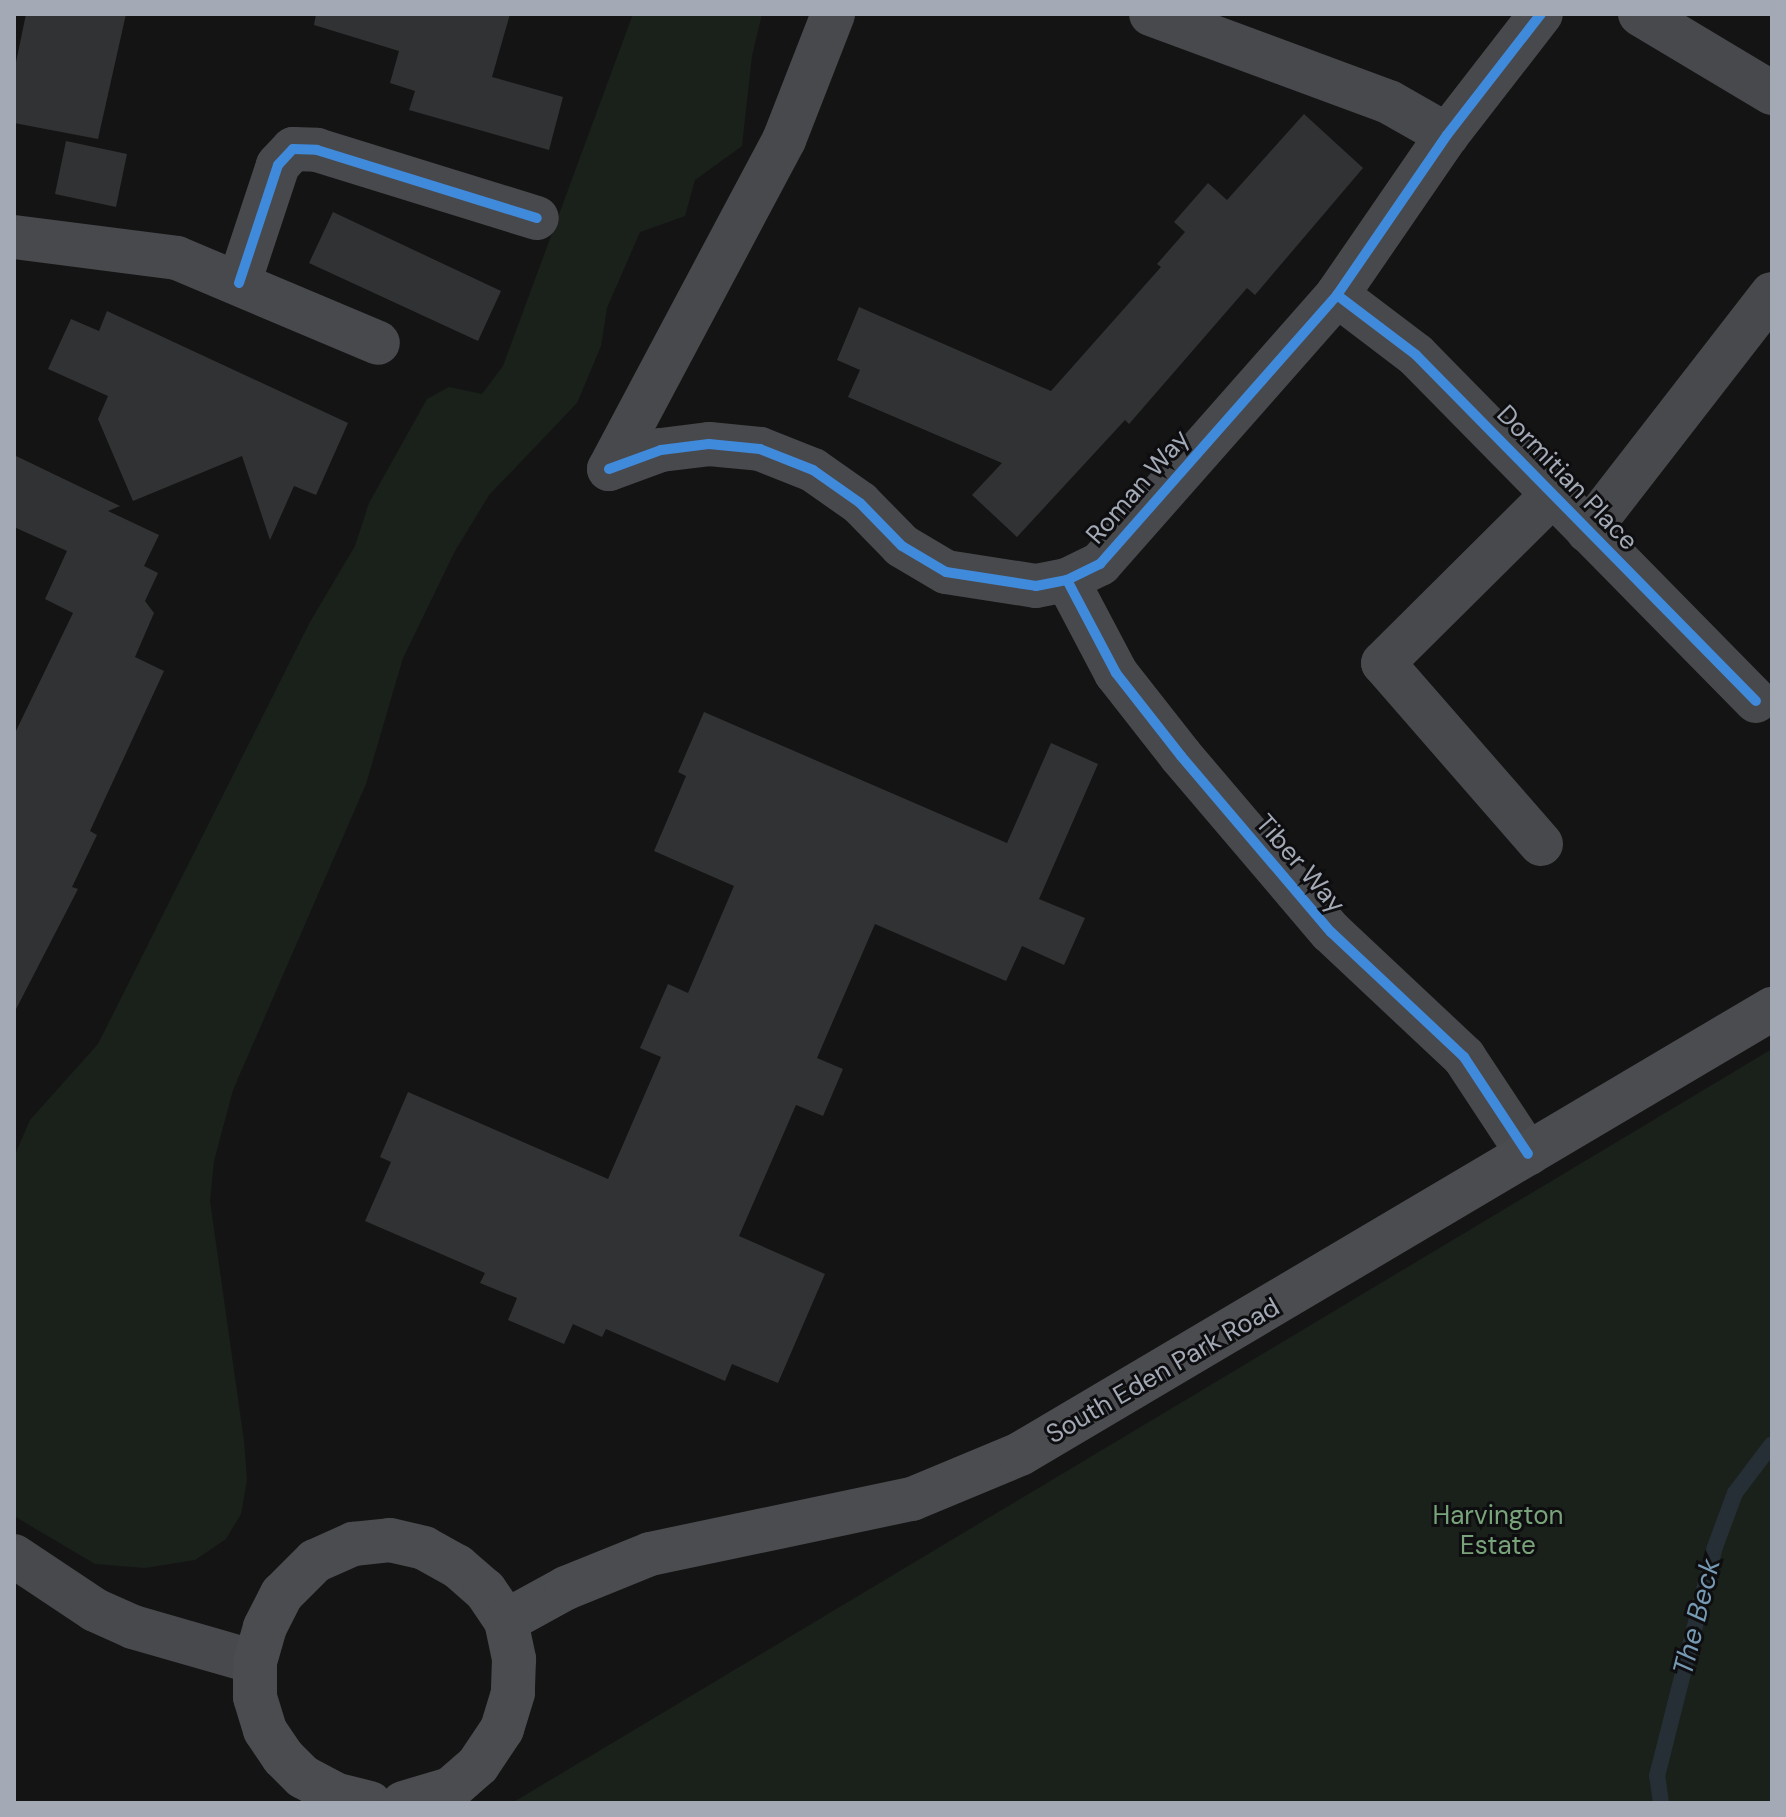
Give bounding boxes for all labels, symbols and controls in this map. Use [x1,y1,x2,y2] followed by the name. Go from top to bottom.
[1490,399,1644,557] street label: Dormitian Place
[1080,423,1196,551] street label: Roman Way
[1249,808,1351,920] street label: Tiber Way
[1041,1292,1285,1450] street label: South Eden Park Road
[1432,1500,1564,1562] park label: Harvington Estate
[1666,1555,1728,1679] water label: The Beck

